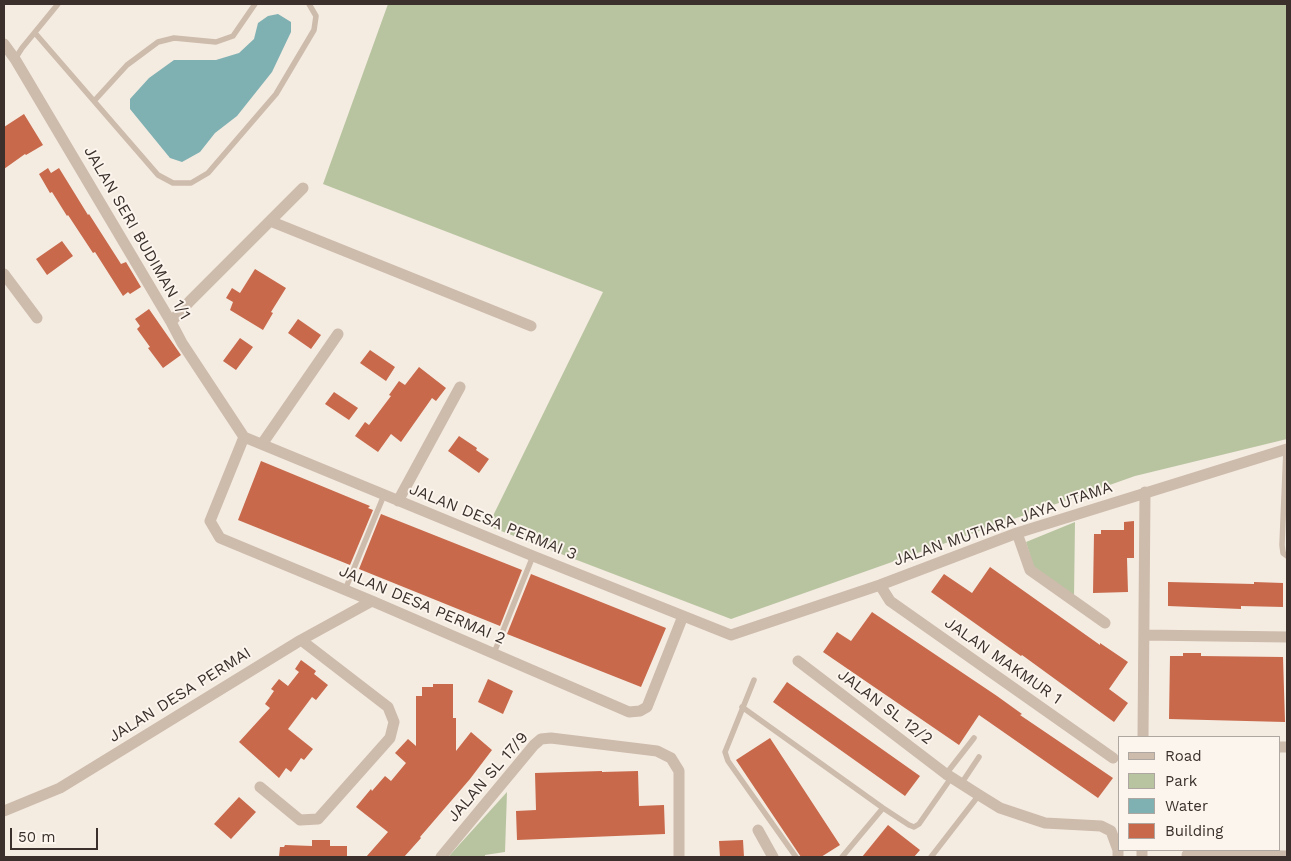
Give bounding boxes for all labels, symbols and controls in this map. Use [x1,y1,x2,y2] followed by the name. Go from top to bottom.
[79,143,195,323] street label: JALAN SERI BUDIMAN 1/1
[891,478,1115,570] street label: JALAN MUTIARA JAYA UTAMA
[407,480,579,564] street label: JALAN DESA PERMAI 3
[336,561,508,649] street label: JALAN DESA PERMAI 2
[941,613,1065,709] street label: JALAN MAKMUR 1
[105,643,255,747] street label: JALAN DESA PERMAI
[834,665,936,749] street label: JALAN SL 12/2
[444,728,532,826] street label: JALAN SL 17/9
[1118,736,1281,851] legend
[1165,747,1202,765] text: Road
[1165,772,1197,790] text: Park
[1165,797,1208,815] text: Water
[12,818,100,850] scale bar
[1165,822,1223,840] text: Building
[18,828,55,846] text: 50 m

